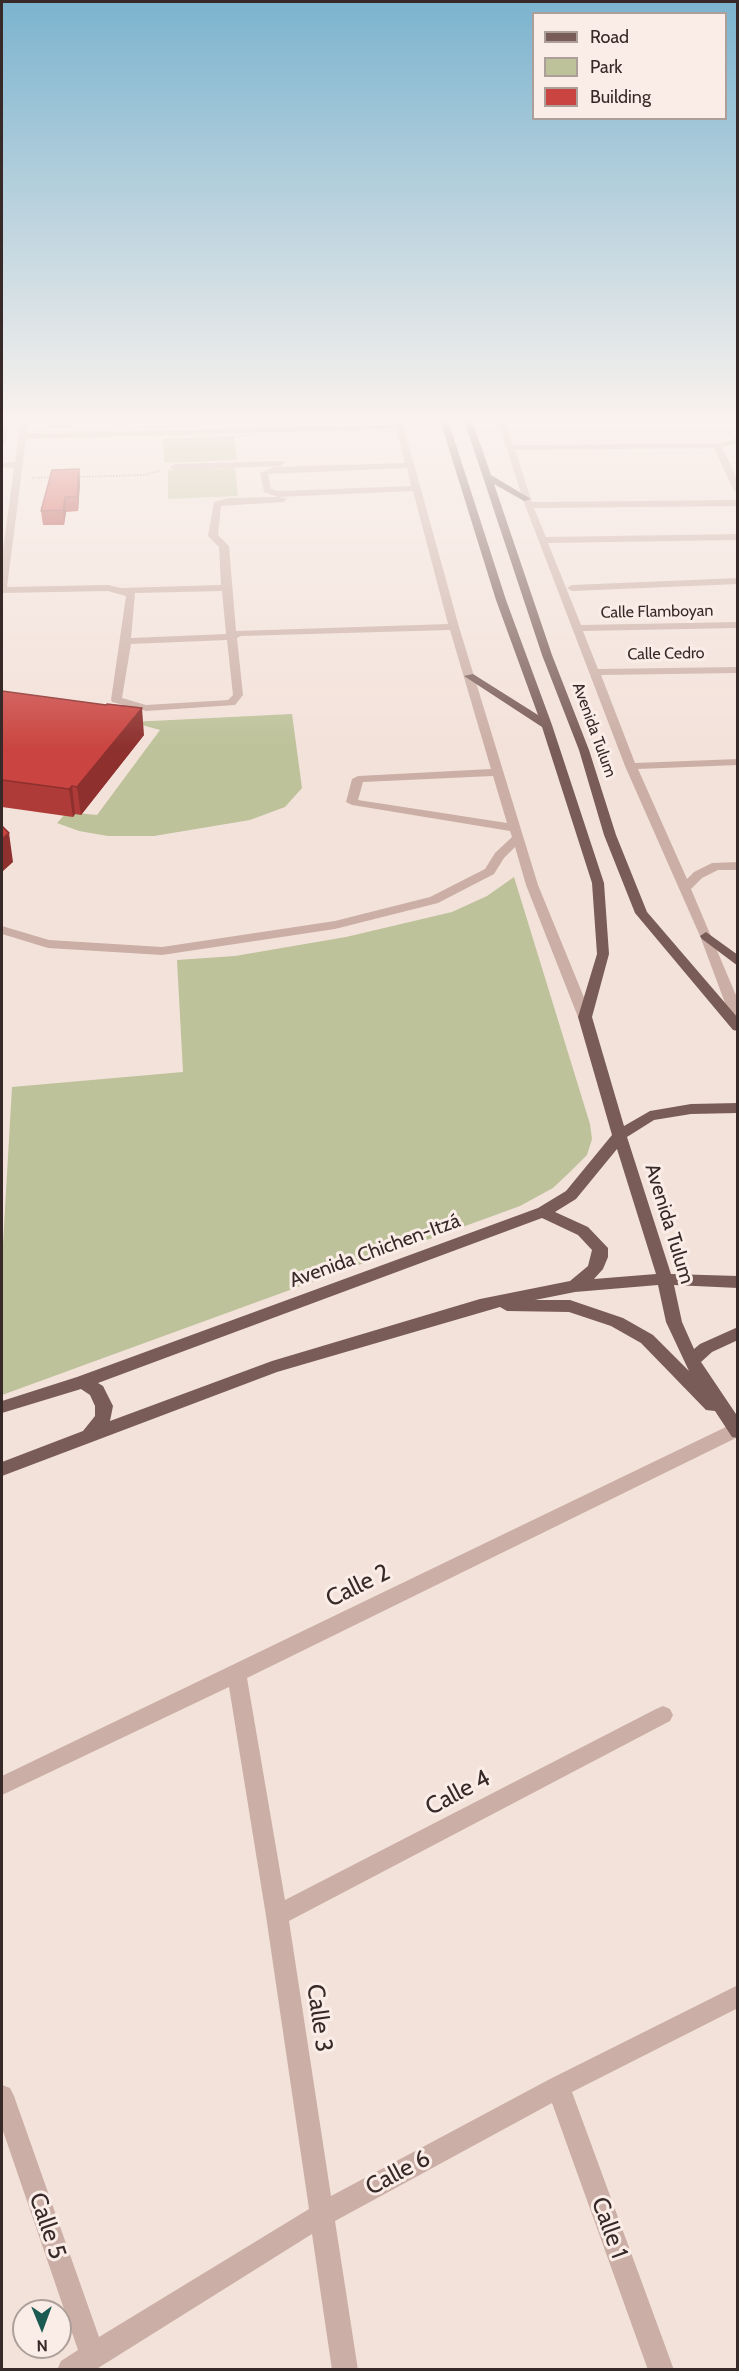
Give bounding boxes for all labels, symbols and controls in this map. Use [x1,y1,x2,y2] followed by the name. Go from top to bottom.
[532,12,727,120] legend
[590,26,629,48] text: Road
[590,56,622,78] text: Park
[590,86,651,108] text: Building
[600,601,714,623] street label: Calle Flamboyan
[627,644,705,664] street label: Calle Cedro
[568,680,620,780] street label: Avenida Tulum
[639,1161,699,1287] street label: Avenida Tulum
[286,1209,464,1293] street label: Avenida Chichen-Itzá
[321,1558,395,1614] street label: Calle 2
[421,1764,495,1822] street label: Calle 4
[300,1982,338,2054] street label: Calle 3
[361,2144,435,2202] street label: Calle 6
[22,2189,72,2263] street label: Calle 5
[585,2193,633,2263] street label: Calle 1
[12,2299,72,2359] north arrow
[36,2336,48,2355] text: N

